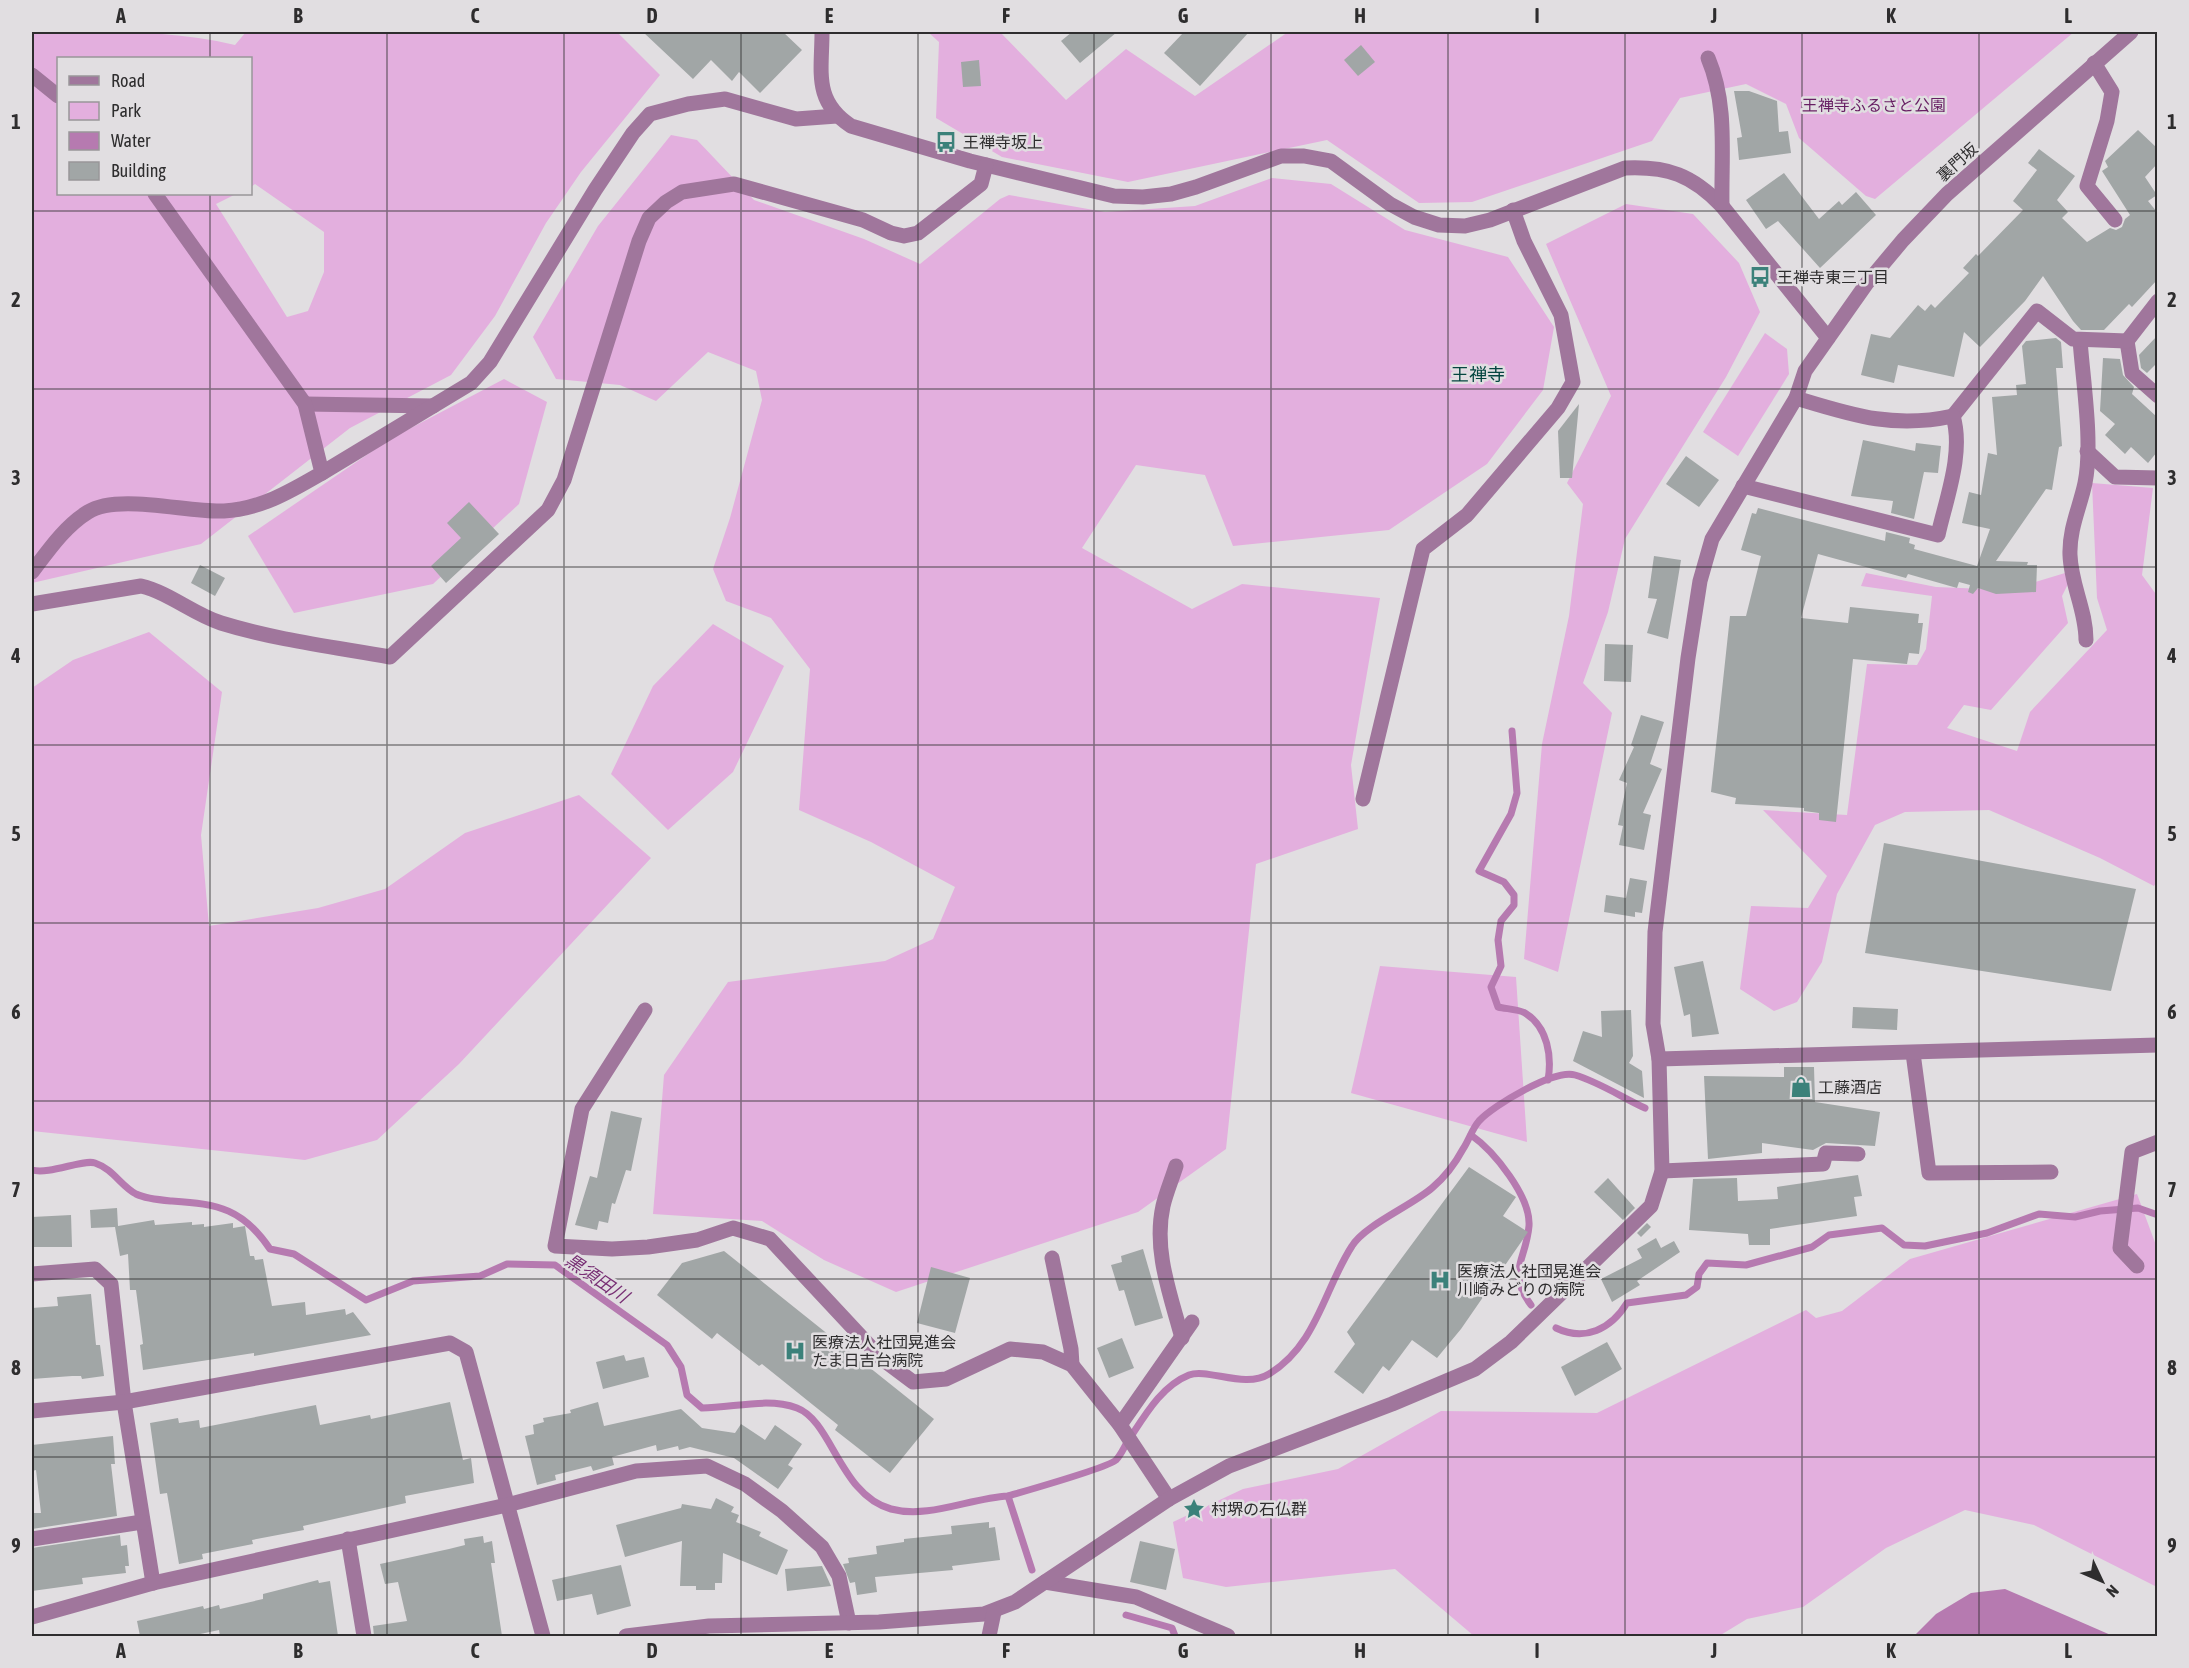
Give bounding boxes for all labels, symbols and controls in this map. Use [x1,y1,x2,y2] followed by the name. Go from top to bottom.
[115,4,126,27] text: A
[293,4,303,27] text: B
[471,4,480,27] text: C
[646,4,658,27] text: D
[825,4,834,27] text: E
[1002,4,1010,27] text: F
[1178,4,1189,27] text: G
[1354,4,1366,27] text: H
[1534,4,1540,27] text: I
[1710,4,1717,27] text: J
[1886,4,1896,27] text: K
[2064,4,2072,27] text: L
[57,57,252,195] legend
[111,70,145,91] text: Road
[1802,96,1946,114] park label: 王禅寺ふるさと公園
[111,100,141,121] text: Park
[11,110,21,133] text: 1
[2167,110,2177,133] text: 1
[111,130,151,151] text: Water
[934,130,958,154] bus stop icon: 王禅寺坂上
[963,133,1043,151] place label: 王禅寺坂上
[1933,139,1981,185] street label: 裏門坂
[111,160,166,181] text: Building
[1748,265,1772,289] bus stop icon: 王禅寺東三丁目
[1777,268,1889,286] place label: 王禅寺東三丁目
[11,288,21,311] text: 2
[2167,288,2177,311] text: 2
[1451,364,1505,385] district label: 王禅寺
[11,466,21,489] text: 3
[2167,466,2177,489] text: 3
[10,644,21,667] text: 4
[2166,644,2177,667] text: 4
[11,822,21,845] text: 5
[2167,822,2177,845] text: 5
[11,1000,21,1023] text: 6
[2167,1000,2177,1023] text: 6
[1789,1075,1813,1099] shop icon: 工藤酒店
[1818,1078,1882,1096] place label: 工藤酒店
[11,1178,21,1201] text: 7
[2167,1178,2177,1201] text: 7
[561,1249,634,1308] water label: 黒須田川
[1457,1262,1601,1298] place label: 医療法人社団晃進会 川崎みどりの病院
[1428,1268,1452,1292] hospital icon: 医療法人社団晃進会 川崎みどりの病院
[812,1333,956,1369] place label: 医療法人社団晃進会 たま日吉台病院
[783,1339,807,1363] hospital icon: 医療法人社団晃進会 たま日吉台病院
[11,1356,21,1379] text: 8
[2167,1356,2177,1379] text: 8
[1182,1497,1206,1521] place icon: 村堺の石仏群
[1211,1500,1307,1518] place label: 村堺の石仏群
[11,1534,21,1557] text: 9
[2167,1534,2177,1557] text: 9
[2072,1551,2132,1611] north arrow
[2103,1582,2123,1601] text: N
[115,1639,126,1662] text: A
[293,1639,303,1662] text: B
[471,1639,480,1662] text: C
[646,1639,658,1662] text: D
[825,1639,834,1662] text: E
[1002,1639,1010,1662] text: F
[1178,1639,1189,1662] text: G
[1354,1639,1366,1662] text: H
[1534,1639,1540,1662] text: I
[1710,1639,1717,1662] text: J
[1886,1639,1896,1662] text: K
[2064,1639,2072,1662] text: L

